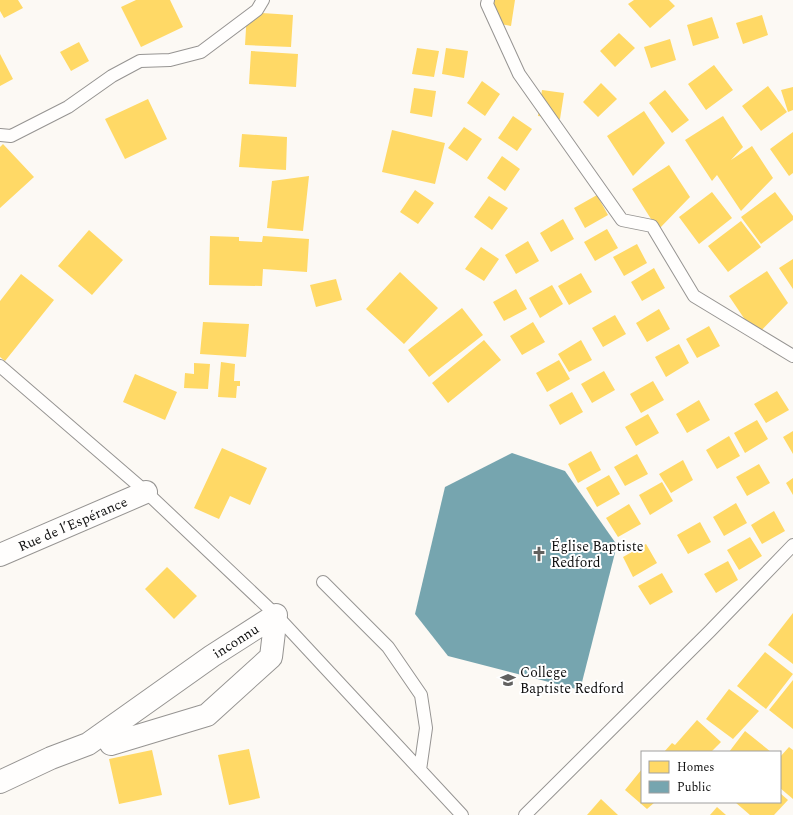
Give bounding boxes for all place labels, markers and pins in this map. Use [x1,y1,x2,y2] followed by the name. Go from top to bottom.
[551,536,644,573] place label: Église Baptiste Redford
[530,545,548,563] church icon: Église Baptiste Redford
[520,662,624,699] place label: College Baptiste Redford
[499,671,517,689] school or university icon: College Baptiste Redford

